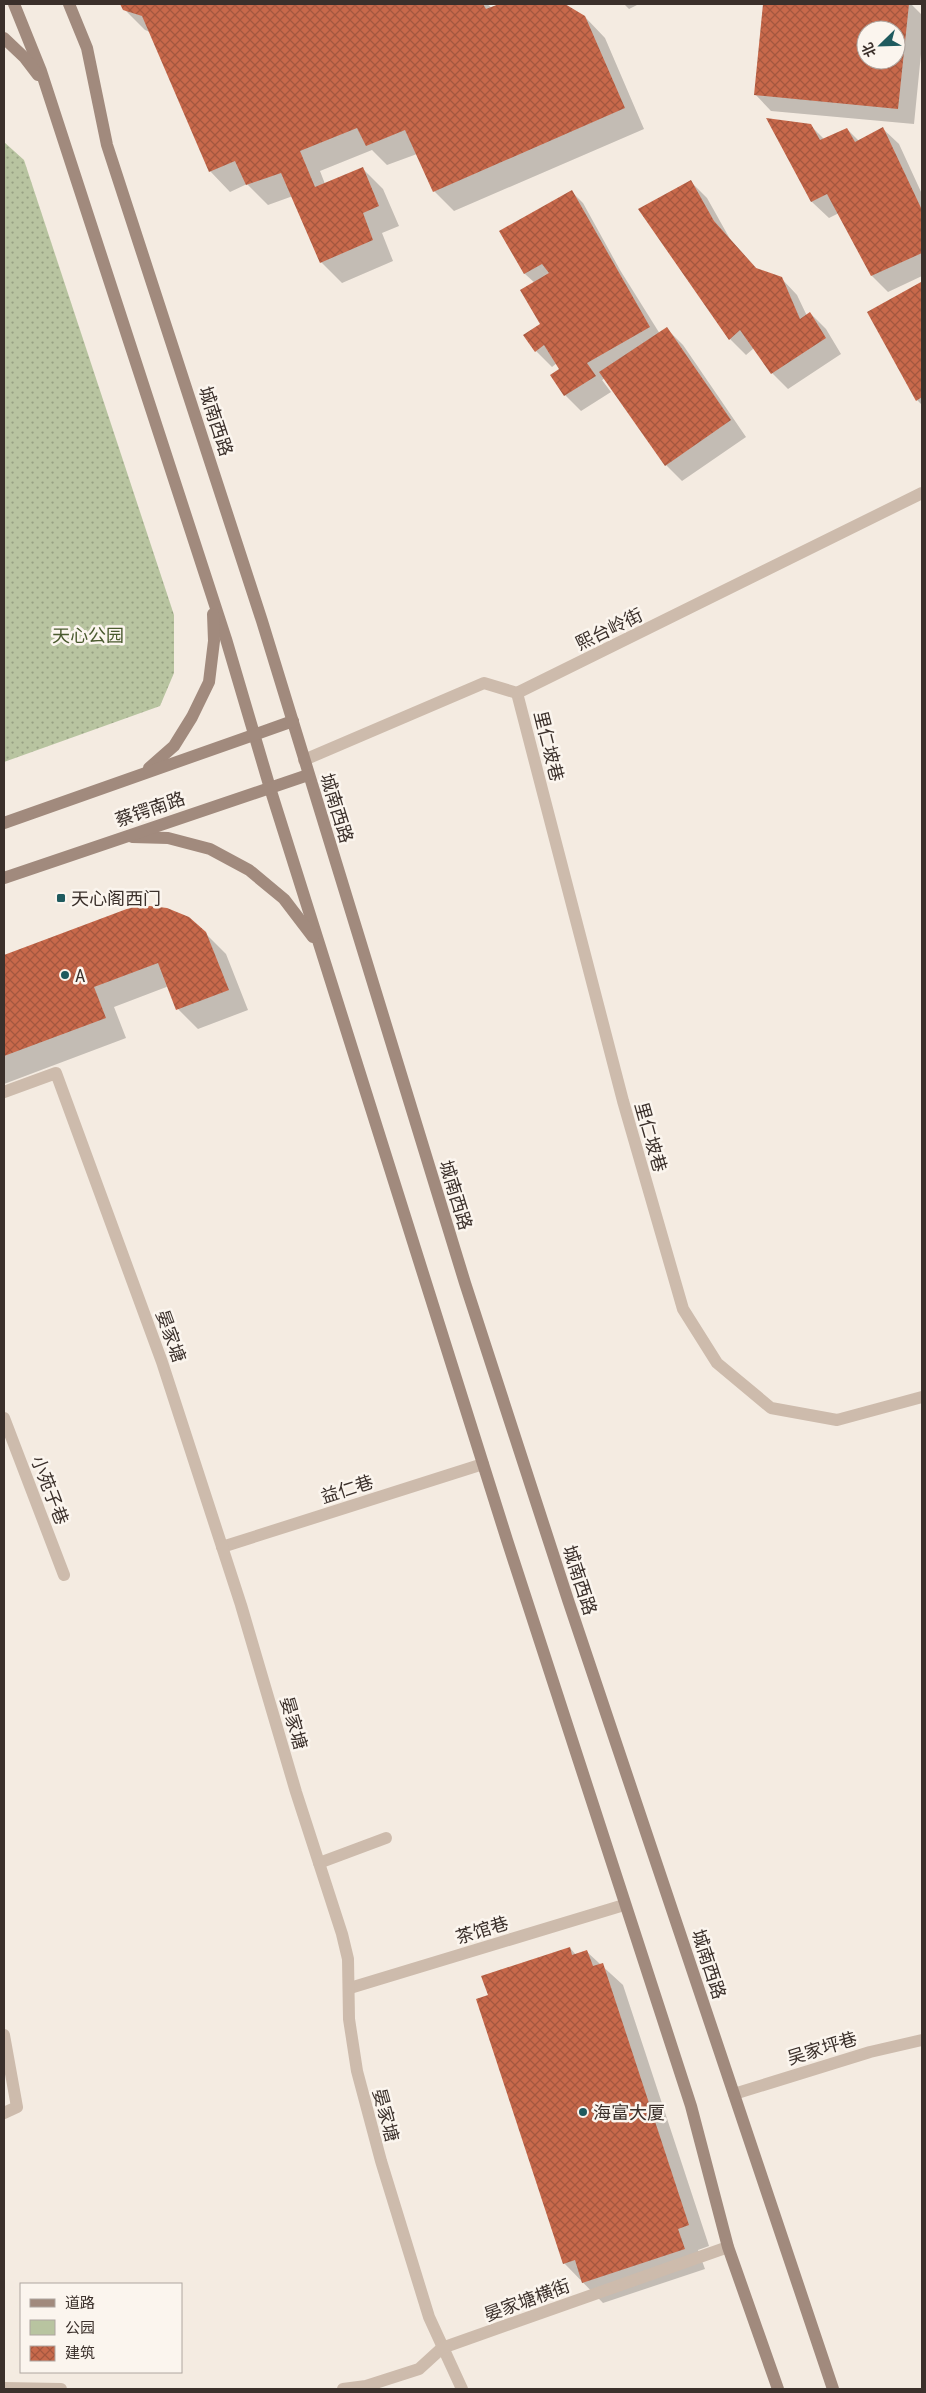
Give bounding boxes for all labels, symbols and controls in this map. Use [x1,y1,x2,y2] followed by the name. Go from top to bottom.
[856,20,906,70] north arrow
[859,41,879,60] text: 北
[195,384,237,458] street label: 城南西路
[572,604,646,654] street label: 熙台岭街
[52,625,124,646] park label: 天心公园
[530,709,568,783] street label: 里仁坡巷
[316,771,358,845] street label: 城南西路
[113,787,187,831] street label: 蔡锷南路
[71,888,161,909] place label: 天心阁西门
[55,892,67,904] marker: 天心阁西门
[75,965,86,986] place label: A
[59,969,71,981] marker: A
[631,1100,671,1174] street label: 里仁坡巷
[435,1158,477,1232] street label: 城南西路
[152,1307,190,1365] street label: 晏家塘
[27,1453,73,1527] street label: 小苑子巷
[318,1471,376,1507] street label: 益仁巷
[559,1543,601,1617] street label: 城南西路
[276,1694,312,1752] street label: 晏家塘
[453,1912,511,1948] street label: 茶馆巷
[688,1927,730,2001] street label: 城南西路
[785,2027,859,2069] street label: 吴家坪巷
[369,2086,403,2144] street label: 晏家塘
[593,2102,665,2123] place label: 海富大厦
[577,2106,589,2118] marker: 海富大厦
[481,2275,573,2325] street label: 晏家塘横街
[20,2283,182,2373] legend
[65,2294,95,2312] text: 道路
[65,2319,95,2337] text: 公园
[65,2344,95,2362] text: 建筑

